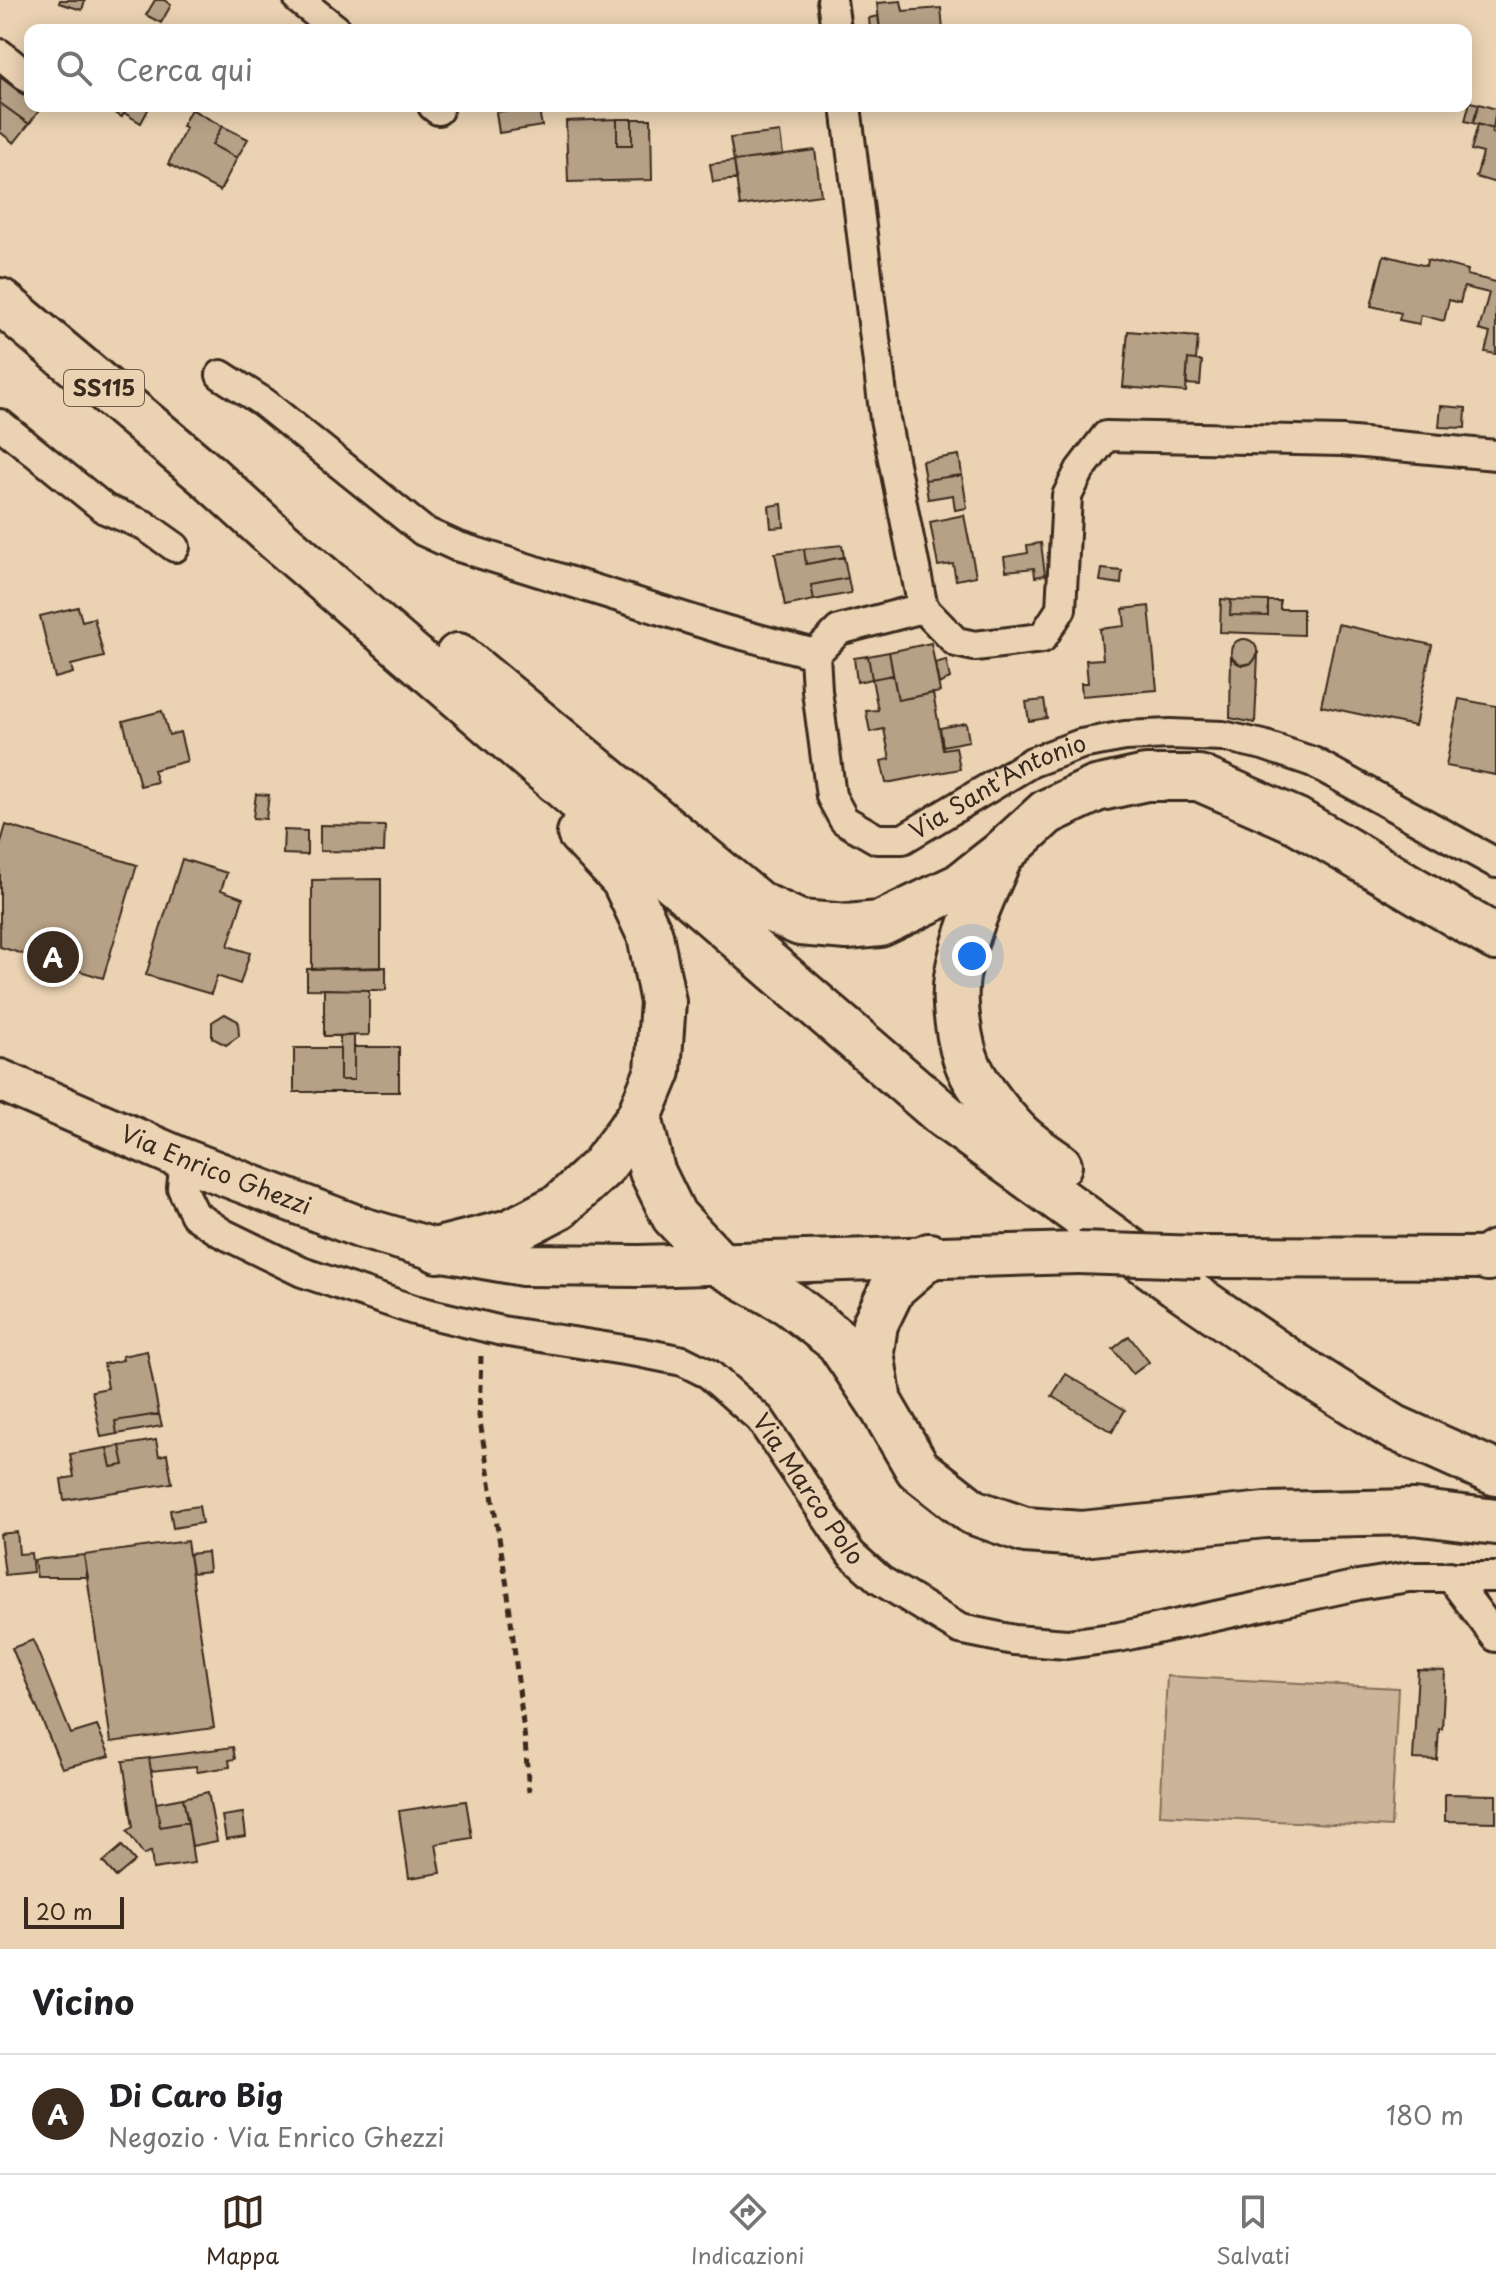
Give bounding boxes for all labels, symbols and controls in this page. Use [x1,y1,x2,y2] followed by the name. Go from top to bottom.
[24,24,1472,112] search box
[52,46,96,90] icon: search
[116,46,253,91] text: Cerca qui
[64,370,144,406] road number: SS115
[902,724,1091,847] street label: Via Sant'Antonio
[27,927,79,987] pin: A
[952,936,992,976] your location
[115,1114,317,1223] street label: Via Enrico Ghezzi
[745,1405,872,1573] street label: Via Marco Polo
[24,1893,124,1929] scale bar
[36,1894,93,1927] text: 20 m
[32,1975,134,2027] text: Vicino
[108,2072,284,2117] text: Di Caro Big
[48,2095,68,2134] text: A
[1386,2095,1464,2134] text: 180 m
[108,2117,445,2156] text: Negozio · Via Enrico Ghezzi
[206,2190,279,2271] tab: Mappa
[691,2190,804,2271] tab: Indicazioni
[1216,2190,1290,2271] tab: Salvati

